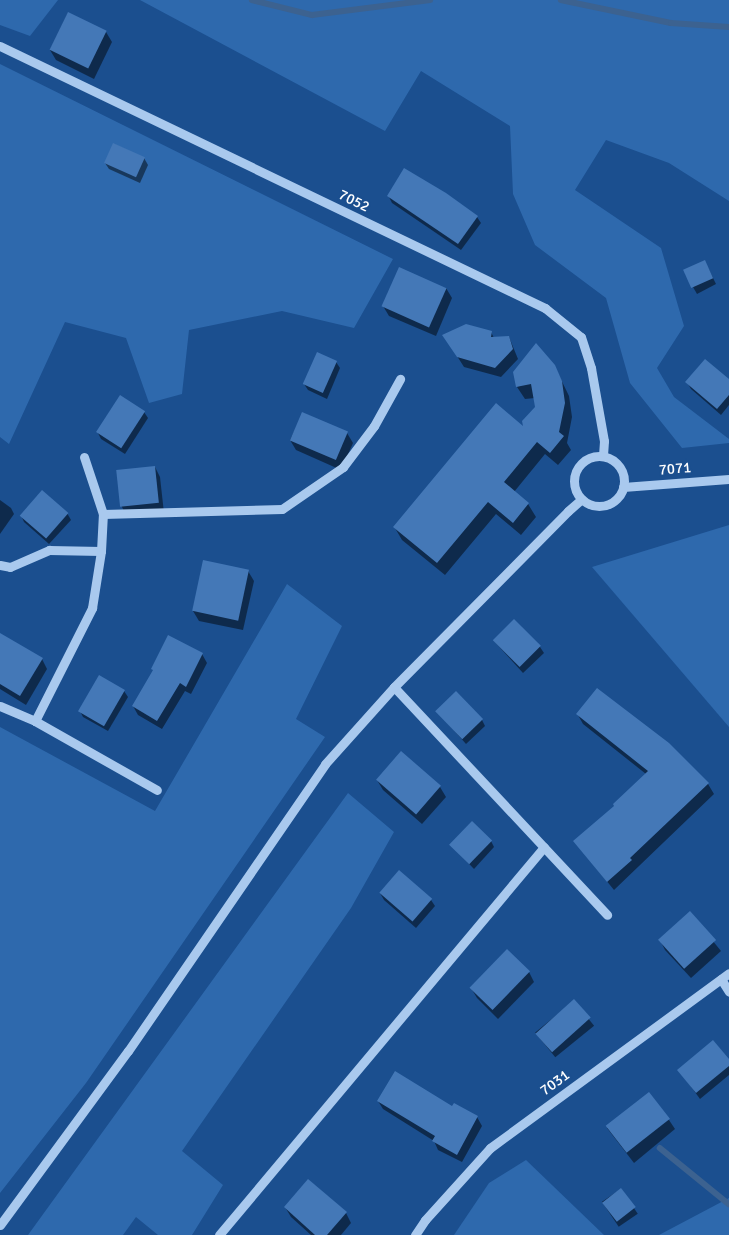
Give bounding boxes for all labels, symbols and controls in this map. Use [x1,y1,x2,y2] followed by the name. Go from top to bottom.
[335,186,373,216] street label: 7052
[658,459,692,479] street label: 7071
[537,1066,573,1100] street label: 7031

